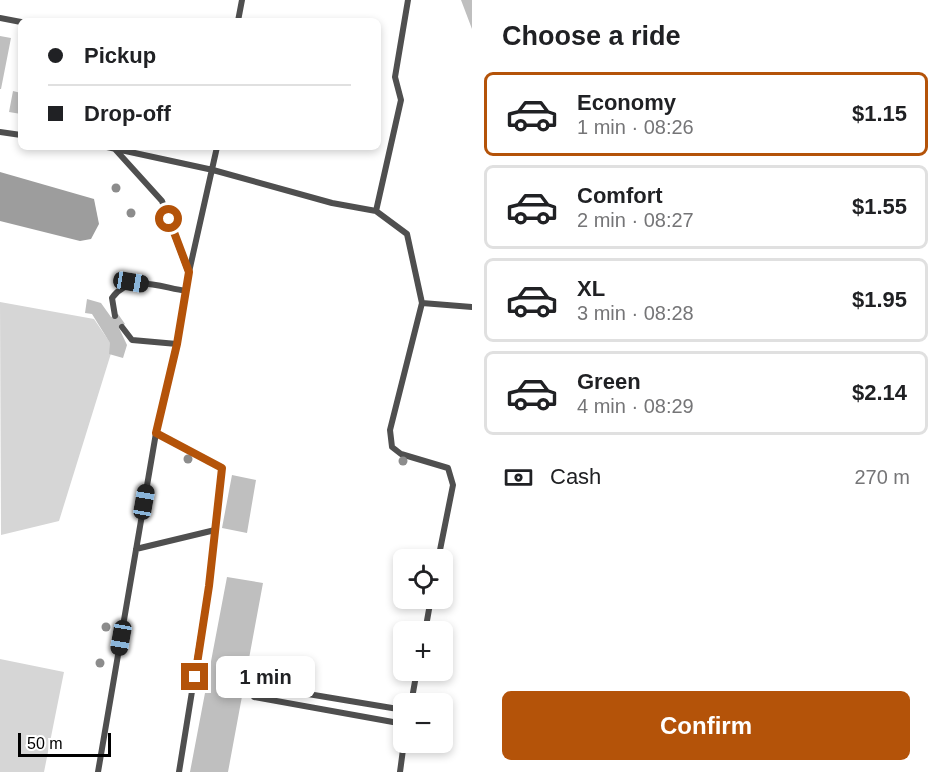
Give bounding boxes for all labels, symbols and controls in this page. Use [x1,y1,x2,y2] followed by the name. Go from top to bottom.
[502,21,681,51] text: Choose a ride
[84,43,156,68] text: Pickup
[505,87,559,141] icon: car
[577,90,676,115] text: Economy
[84,101,171,126] text: Drop-off
[852,101,907,126] text: $1.15
[577,116,694,138] text: 1 min · 08:26
[505,180,559,234] icon: car
[577,183,663,208] text: Comfort
[852,194,907,219] text: $1.55
[155,205,182,232] route start
[577,209,694,231] text: 2 min · 08:27
[112,270,150,294] car
[505,273,559,327] icon: car
[577,276,605,301] text: XL
[852,287,907,312] text: $1.95
[577,302,694,324] text: 3 min · 08:28
[505,366,559,420] icon: car
[577,369,641,394] text: Green
[852,380,907,405] text: $2.14
[577,395,694,417] text: 4 min · 08:29
[502,461,535,494] icon: cash
[550,464,601,489] text: Cash
[854,466,910,488] text: 270 m
[132,483,156,521] car
[393,549,453,753] map controls
[393,549,453,609] button: locate
[109,619,133,657] car
[393,621,453,681] button: +
[216,656,315,698] callout: 1 min
[181,663,208,690] route end
[239,666,292,688] text: 1 min
[502,691,910,760] button: Confirm
[393,693,453,753] button: −
[18,730,111,758] scale bar
[27,735,63,752] text: 50 m

